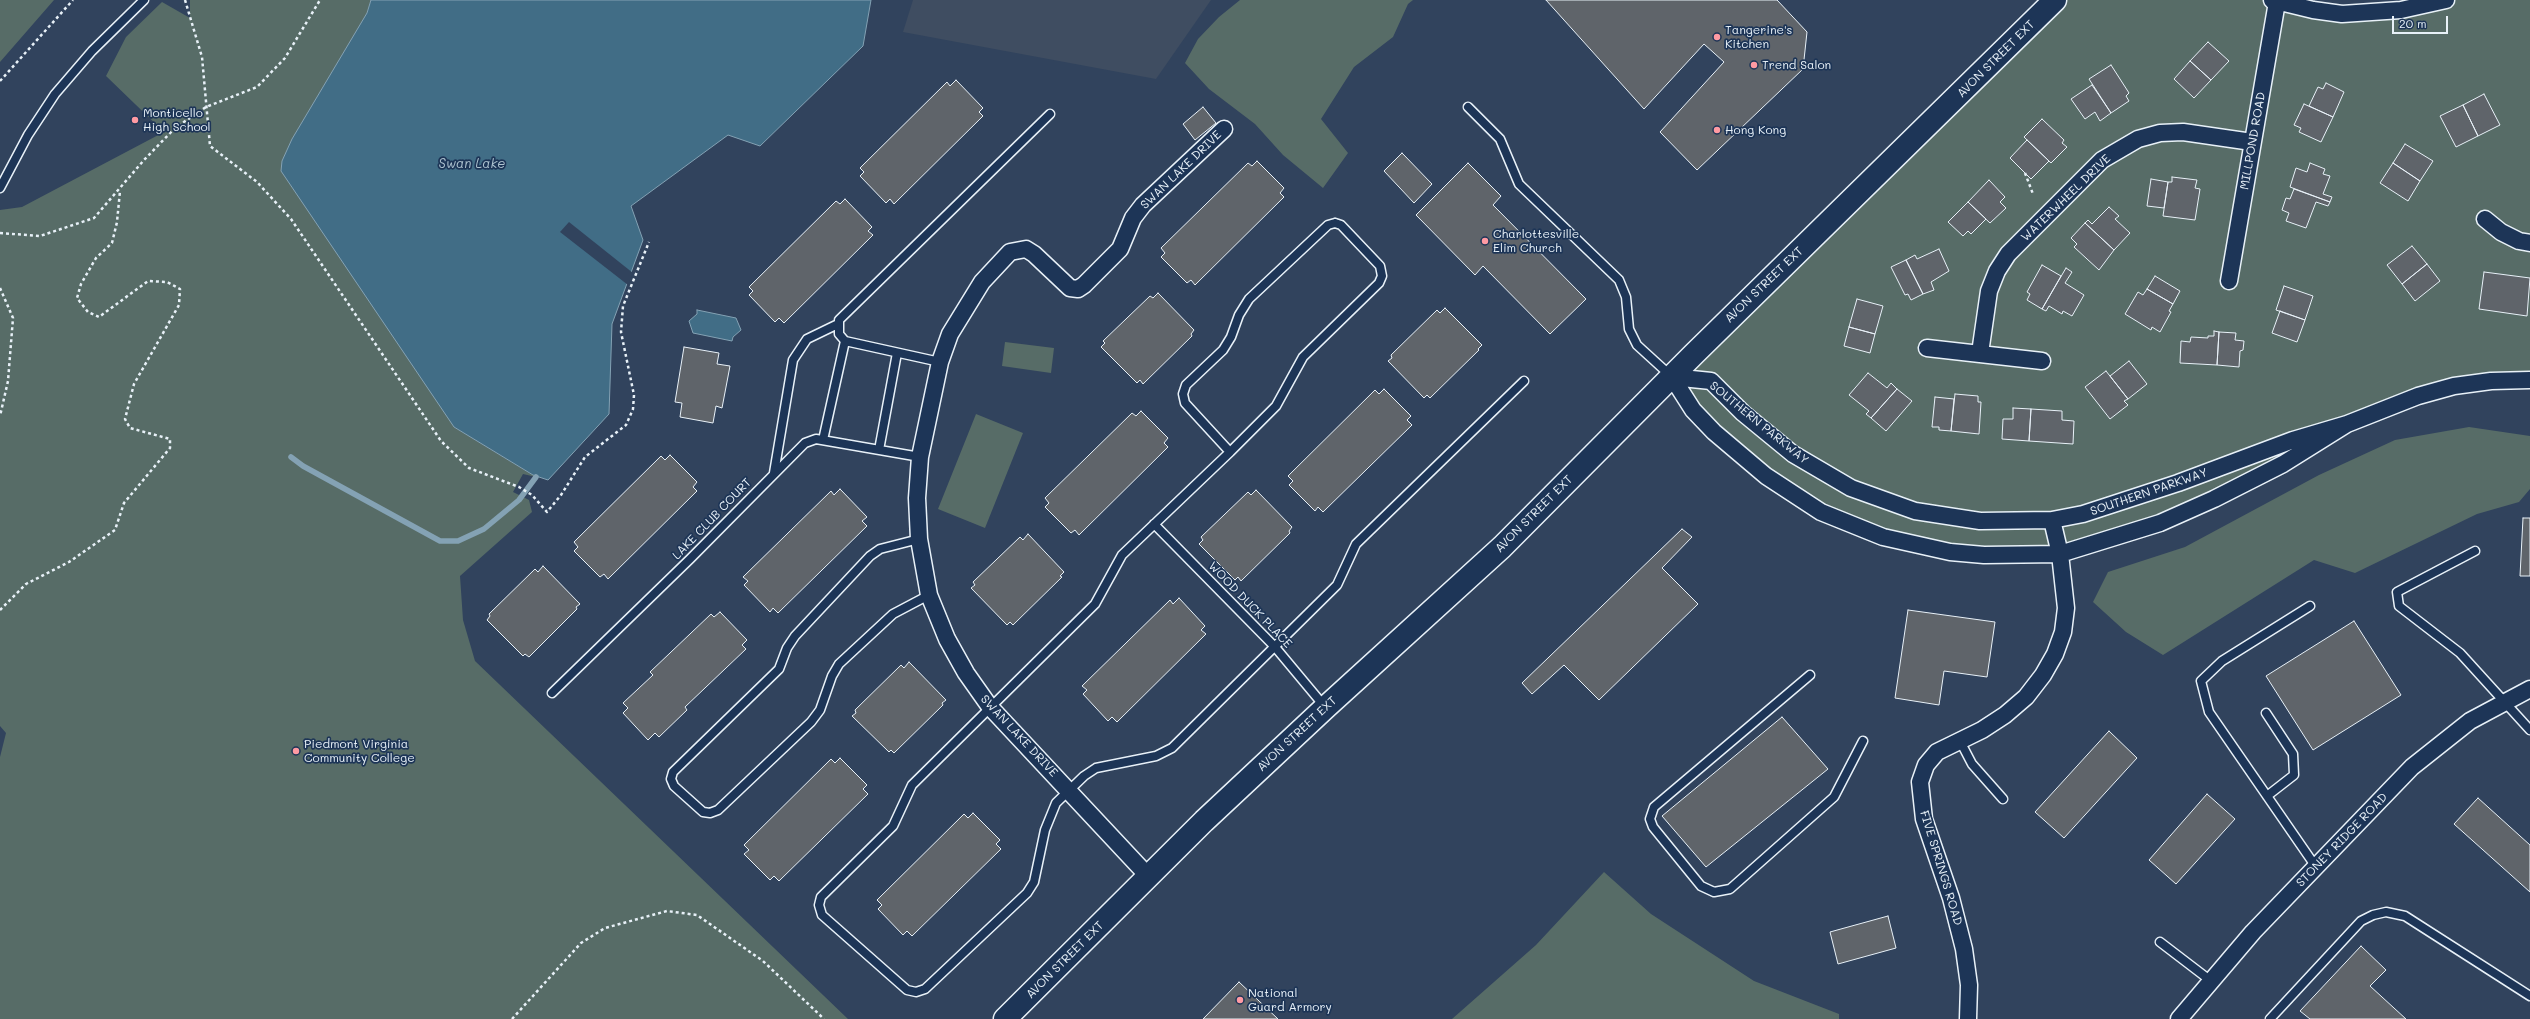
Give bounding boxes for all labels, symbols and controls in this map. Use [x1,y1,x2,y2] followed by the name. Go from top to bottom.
[2394,8,2450,34] scale bar
[2399,15,2427,31] text: 20 m
[1954,17,2038,101] street label: AVON STREET EXT
[1725,23,1792,51] place label: Tangerine's Kitchen
[1712,32,1722,42] marker: Tangerine's Kitchen
[1762,58,1831,72] place label: Trend Salon
[1749,60,1759,70] marker: Trend Salon
[2237,91,2269,191] street label: MILLPOND ROAD
[143,106,211,134] place label: Monticello High School
[130,115,140,125] marker: Monticello High School
[1725,123,1786,137] place label: Hong Kong
[1712,125,1722,135] marker: Hong Kong
[1138,128,1224,212] street label: SWAN LAKE DRIVE
[2018,152,2114,244] street label: WATERWHEEL DRIVE
[439,156,505,172] water label: Swan Lake
[1493,227,1579,255] place label: Charlottesville Elim Church
[1480,236,1490,246] marker: Charlottesville Elim Church
[1722,244,1806,326] street label: AVON STREET EXT
[1707,379,1811,467] street label: SOUTHERN PARKWAY
[2088,465,2210,519] street label: SOUTHERN PARKWAY
[1492,472,1576,556] street label: AVON STREET EXT
[670,475,754,563] street label: LAKE CLUB COURT
[1205,559,1295,651] street label: WOOD DUCK PLACE
[977,692,1061,780] street label: SWAN LAKE DRIVE
[1254,693,1340,775] street label: AVON STREET EXT
[304,737,415,765] place label: Piedmont Virginia Community College
[291,746,301,756] marker: Piedmont Virginia Community College
[2293,790,2391,890] street label: STONEY RIDGE ROAD
[1917,809,1965,927] street label: FIVE SPRINGS ROAD
[1023,918,1107,1002] street label: AVON STREET EXT
[1248,986,1332,1014] place label: National Guard Armory
[1235,995,1245,1005] marker: National Guard Armory

